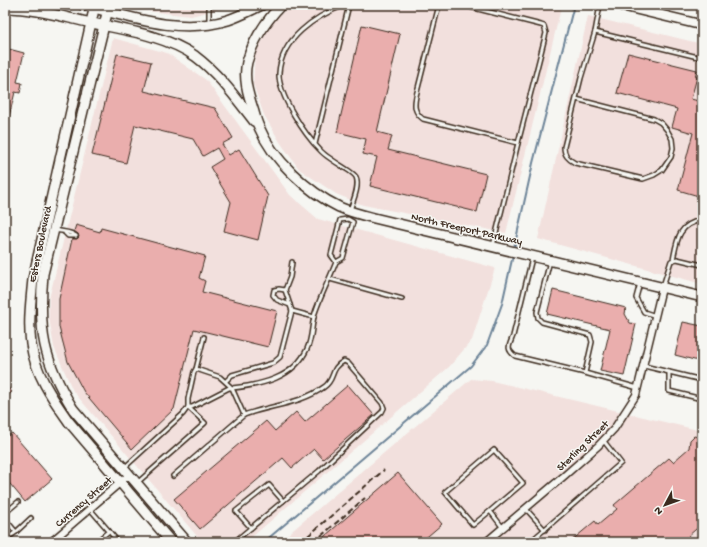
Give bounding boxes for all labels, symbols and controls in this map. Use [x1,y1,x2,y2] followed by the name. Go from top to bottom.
[27,204,55,284] street label: Esters Boulevard
[410,211,524,249] street label: North Freeport Parkway
[555,418,613,474] street label: Sterling Street
[54,474,116,530] street label: Currency Street
[645,485,685,525] north arrow
[652,504,666,517] text: N

